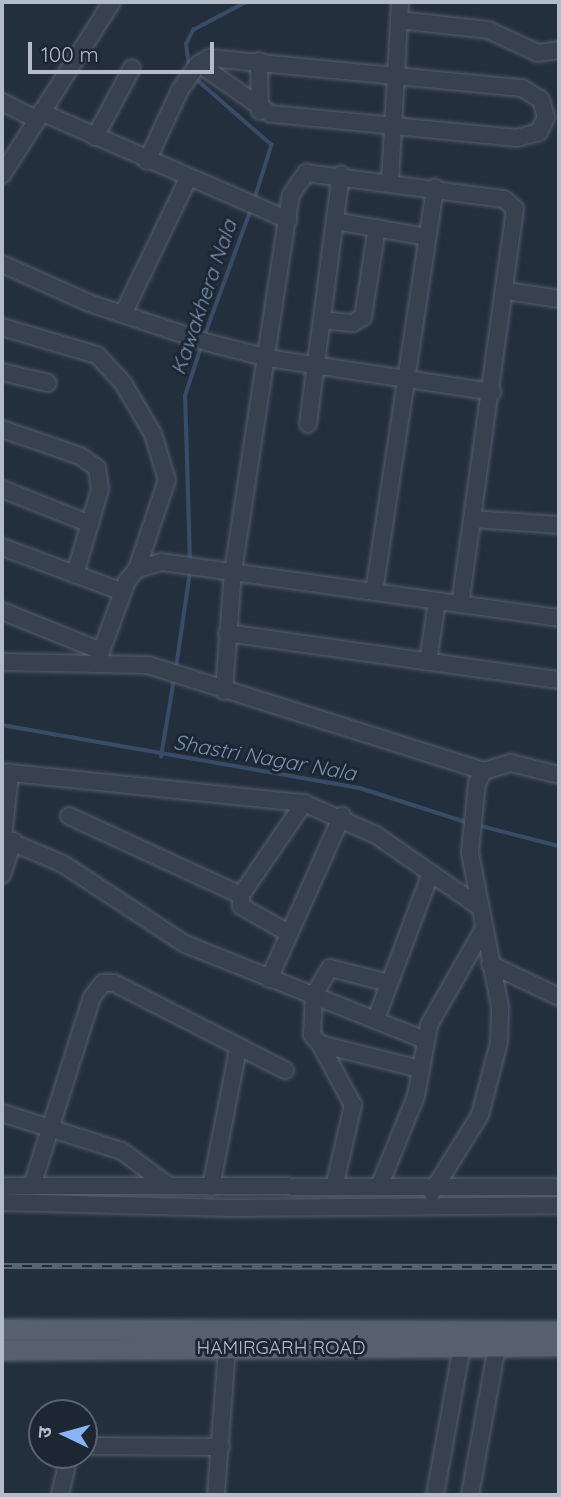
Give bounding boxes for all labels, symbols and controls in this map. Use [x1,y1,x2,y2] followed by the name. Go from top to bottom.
[32,28,217,72] scale bar
[41,41,99,67] text: 100 m
[165,216,241,378] water label: Kawakhera Nala
[172,729,358,785] water label: Shastri Nagar Nala
[196,1337,366,1359] street label: HAMIRGARH ROAD
[28,1399,98,1469] north arrow
[32,1426,57,1439] text: उ

